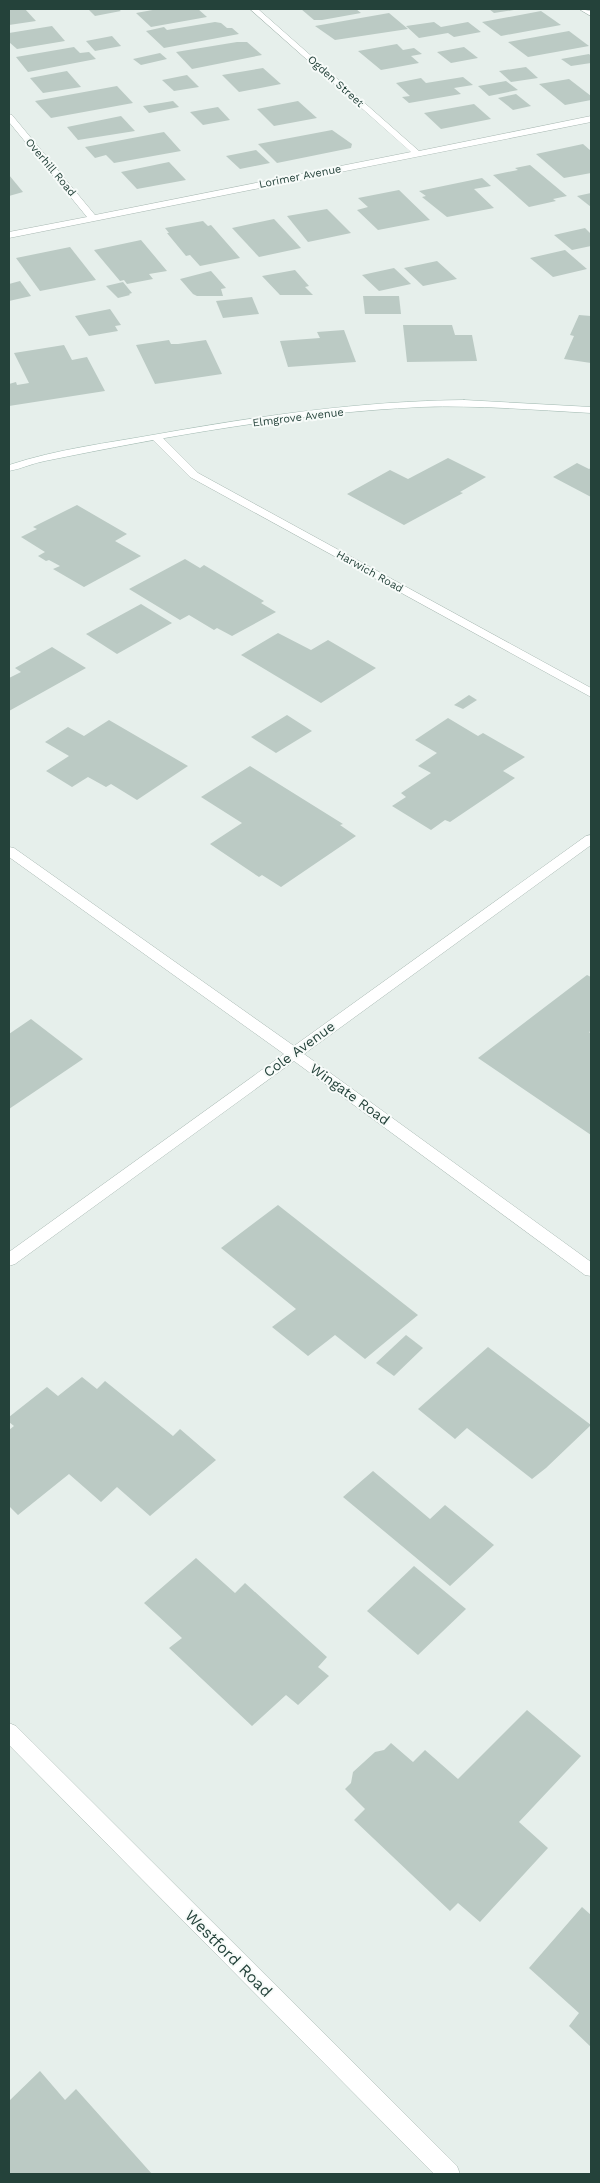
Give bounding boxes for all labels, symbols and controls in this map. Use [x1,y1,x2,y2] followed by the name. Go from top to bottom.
[305,53,367,110] street label: Ogden Street
[23,136,79,199] street label: Overhill Road
[258,162,342,191] street label: Lorimer Avenue
[252,405,344,430] street label: Elmgrove Avenue
[334,548,405,595] street label: Harwich Road
[260,1018,338,1080] street label: Cole Avenue
[307,1060,393,1128] street label: Wingate Road
[181,1906,276,2001] street label: Westford Road

